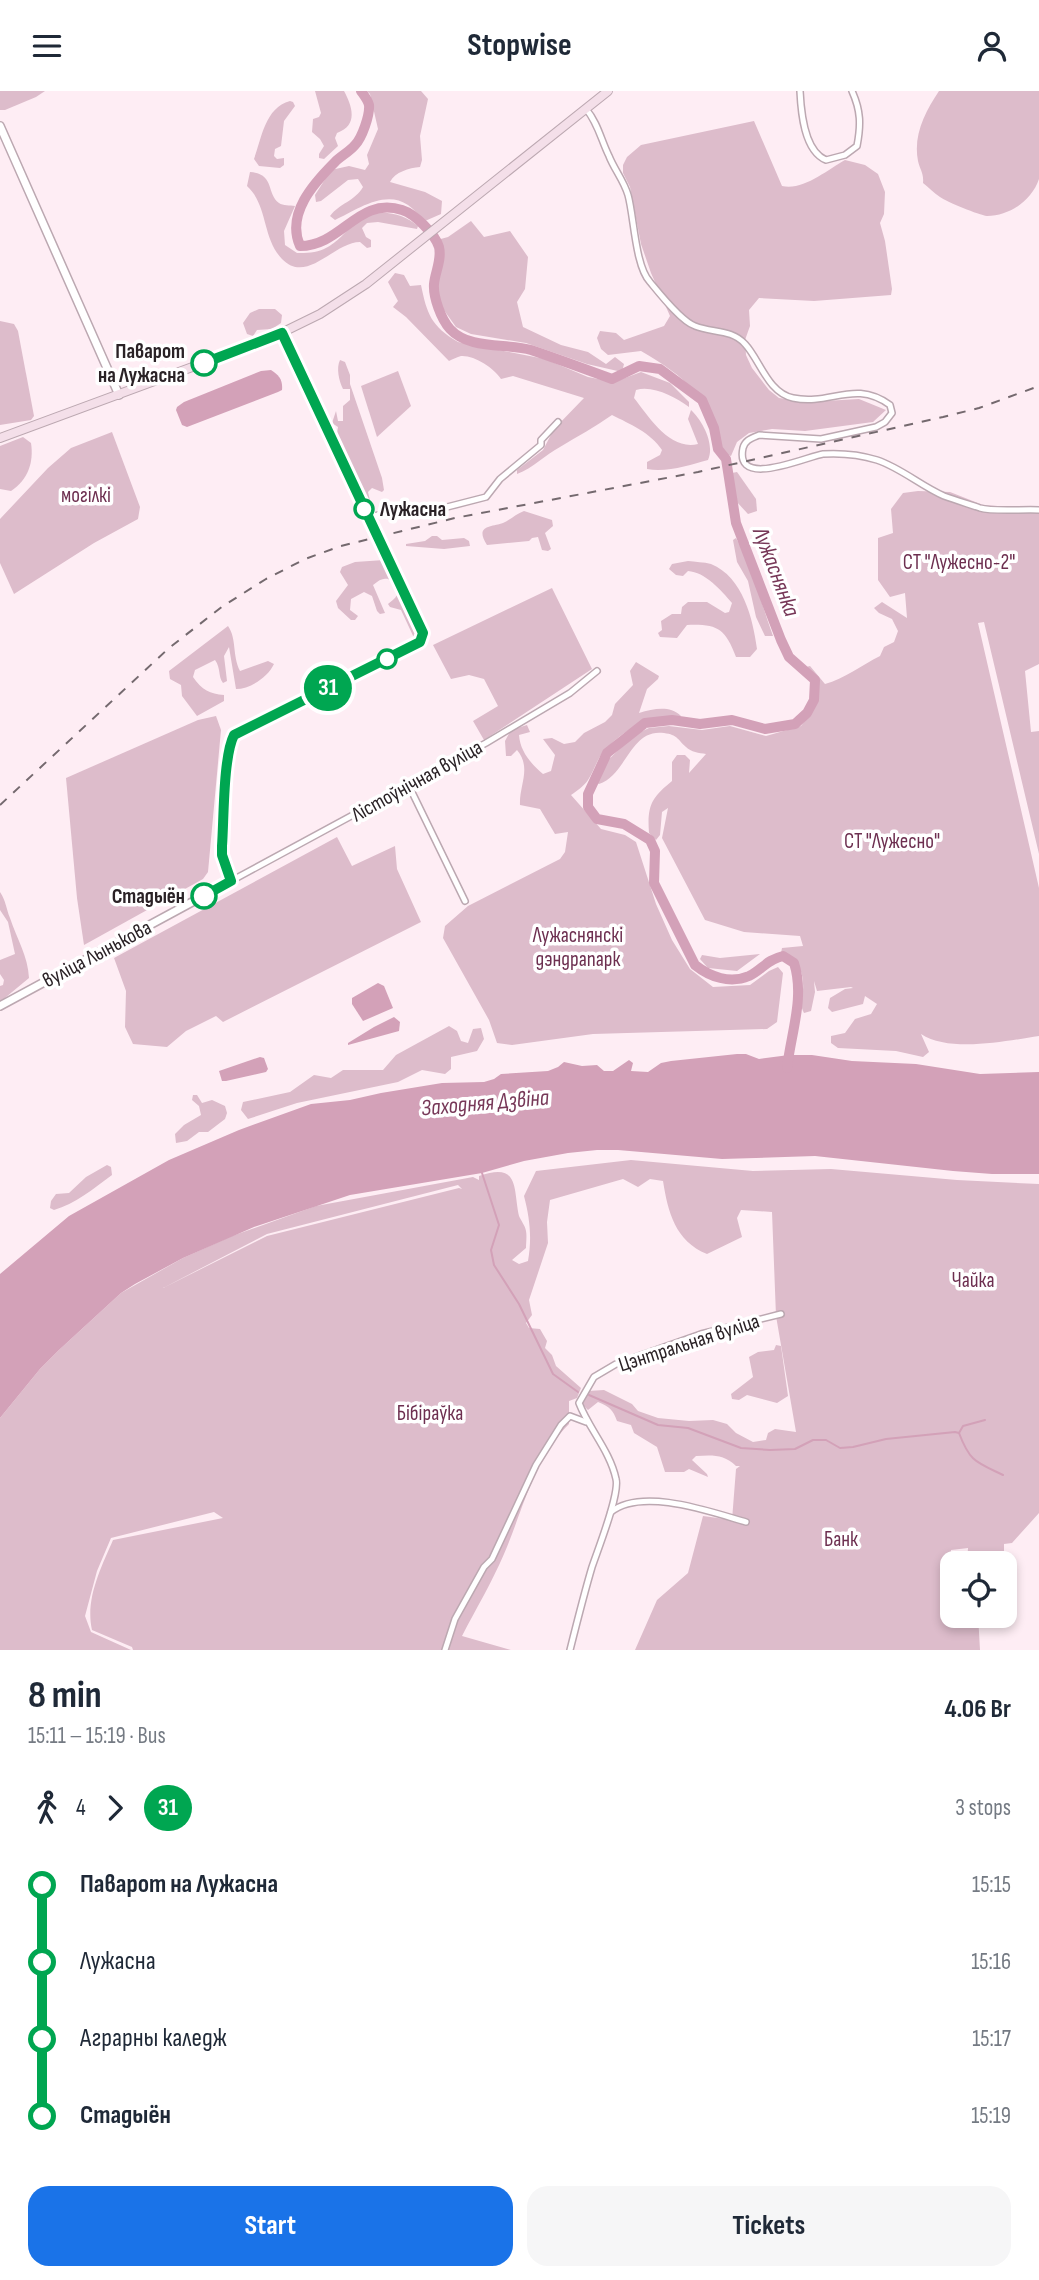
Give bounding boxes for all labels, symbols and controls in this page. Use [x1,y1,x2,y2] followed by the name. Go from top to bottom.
[467,26,572,65] text: Stopwise
[28,27,66,65] icon: menu
[973,27,1011,65] icon: person
[98,339,185,388] place label: Паварот на Лужасна
[191,350,217,376] marker: Паварот на Лужасна
[61,483,111,508] park label: могілкі
[379,497,446,522] place label: Лужасна
[354,499,374,519] marker: Лужасна
[746,523,806,621] water label: Лужаснянка
[903,550,1015,575] park label: СТ "Лужесно-2"
[377,649,397,669] unlabelled marker
[296,665,360,711] line badge: 31
[318,673,338,702] text: 31
[346,735,487,828] street label: Лістоўнічная вуліца
[844,829,940,854] park label: СТ "Лужесно"
[191,883,217,909] marker: Стадыён
[112,884,185,909] place label: Стадыён
[38,915,156,993] street label: вуліца Лынькова
[532,923,623,972] park label: Лужаснянскі дэндрапарк
[420,1083,551,1123] water label: Заходняя Дзвіна
[952,1268,995,1293] park label: Чайка
[615,1308,763,1378] street label: Цэнтральная вуліца
[397,1401,463,1426] park label: Бібіраўка
[824,1527,858,1552] park label: Банк
[940,1551,1017,1628] map controls
[940,1551,1017,1628] button: locate
[28,1673,102,1718] text: 8 min
[944,1694,1011,1725] text: 4.06 Br
[28,1722,166,1750] text: 15:11 – 15:19 · Bus
[28,1789,66,1827] icon: walk
[96,1789,134,1827] icon: forward
[158,1793,178,1822] text: 31
[76,1794,86,1822] text: 4
[955,1794,1011,1822] text: 3 stops
[80,1869,278,1900] text: Паварот на Лужасна
[972,1871,1011,1899] text: 15:15
[80,1946,156,1977] text: Лужасна
[971,1948,1011,1976] text: 15:16
[80,2023,227,2054] text: Аграрны каледж
[972,2025,1011,2053] text: 15:17
[80,2100,171,2131] text: Стадыён
[971,2102,1011,2130] text: 15:19
[28,2186,513,2266] button: Start
[527,2186,1011,2266] button: Tickets

